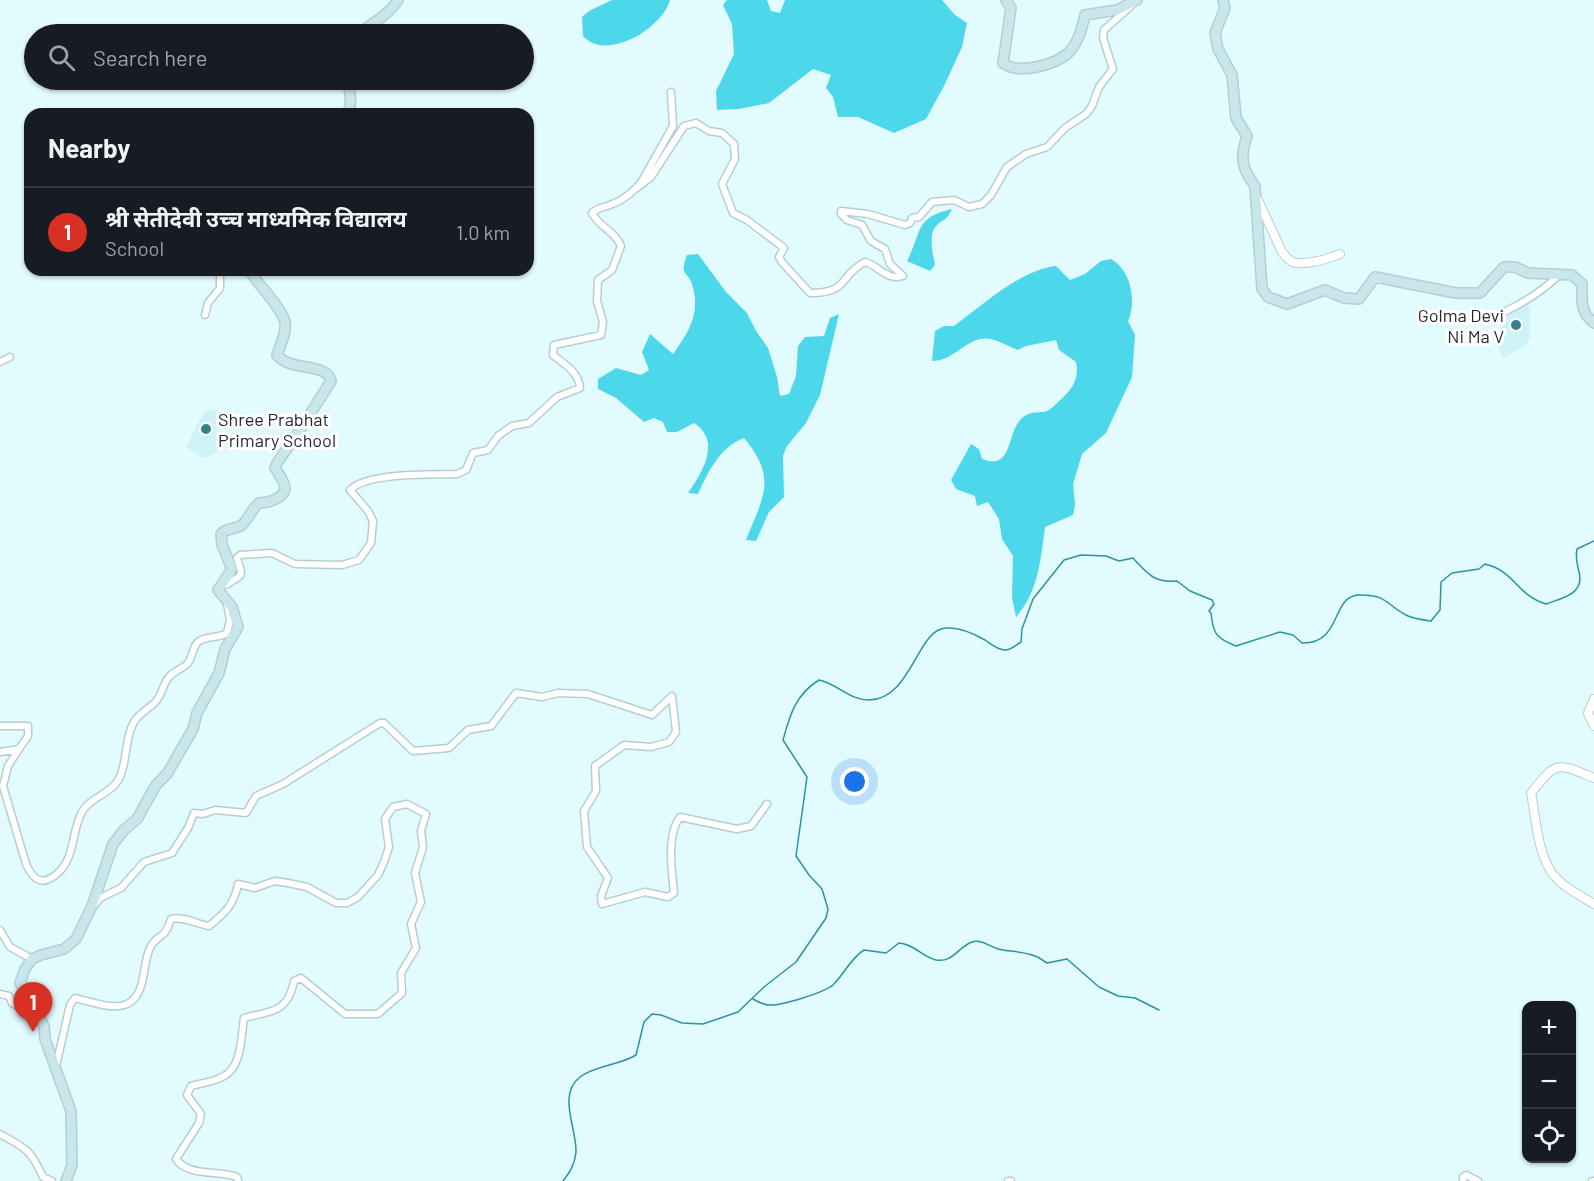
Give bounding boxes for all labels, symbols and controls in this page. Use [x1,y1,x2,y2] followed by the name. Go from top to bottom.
[24,24,534,90] search box
[45,41,78,74] icon: search
[93,44,207,70] text: Search here
[48,132,130,163] text: Nearby
[105,205,407,231] text: श्री सेतीदेवी उच्च माध्यमिक विद्यालय
[64,220,71,244] text: 1
[456,220,510,244] text: 1.0 km
[105,236,164,260] text: School
[1418,304,1504,347] place label: Golma Devi Ni Ma V
[1509,318,1523,332] marker: Golma Devi Ni Ma V
[218,408,336,451] place label: Shree Prabhat Primary School
[199,422,213,436] marker: Shree Prabhat Primary School
[840,767,869,796] your location
[14,982,52,1032] pin: 1
[1522,1001,1576,1163] map controls
[1522,1001,1576,1055] button: +
[1522,1055,1576,1109] button: −
[1522,1109,1576,1163] button: locate

